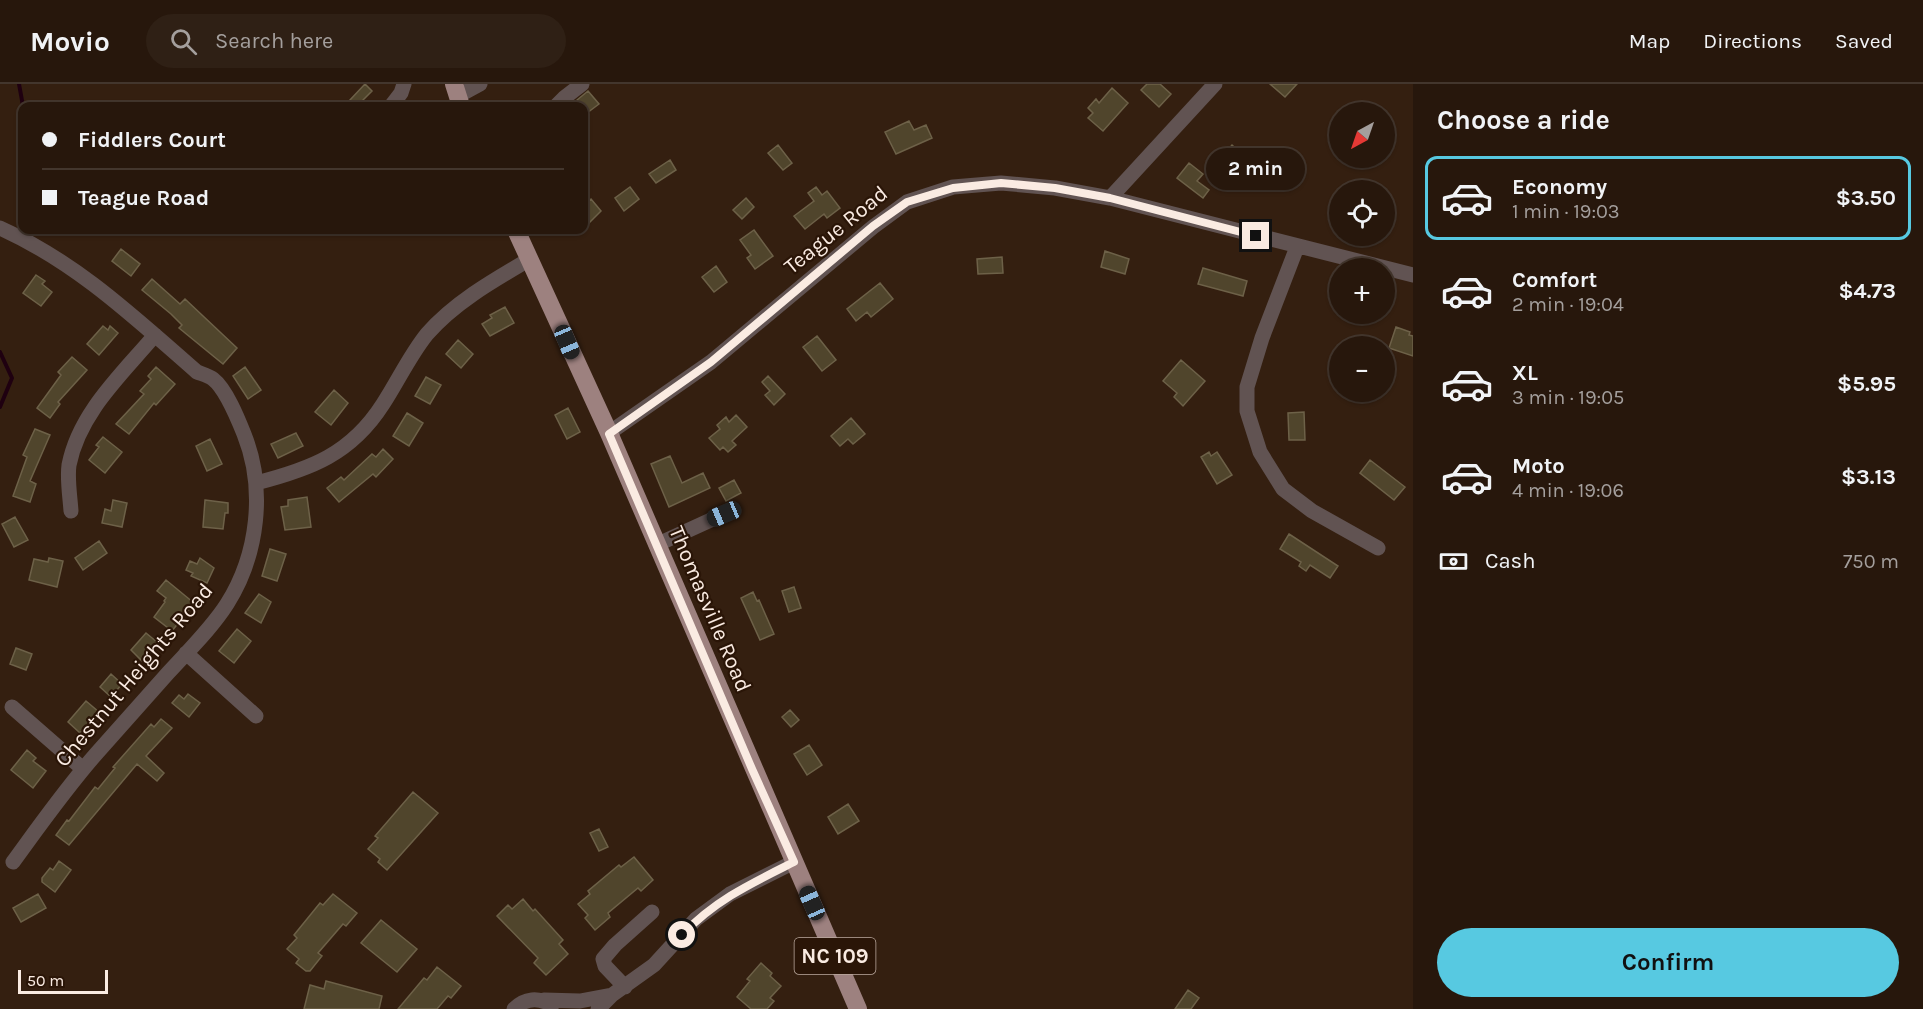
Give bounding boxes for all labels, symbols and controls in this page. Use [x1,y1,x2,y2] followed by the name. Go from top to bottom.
[146,14,566,68] search box
[30,25,110,58] text: Movio
[167,25,200,58] icon: search
[215,28,333,54] text: Search here
[1629,29,1670,53] text: Map
[1703,29,1802,53] text: Directions
[1835,29,1893,53] text: Saved
[1329,102,1395,168] north arrow
[1329,102,1395,402] map controls
[1437,104,1610,136] text: Choose a ride
[78,127,226,153] text: Fiddlers Court
[1206,149,1306,191] callout: 2 min
[1228,157,1283,180] text: 2 min
[1440,171,1494,225] icon: car
[1512,174,1607,200] text: Economy
[779,180,893,280] street label: Teague Road
[1329,180,1395,246] button: locate
[78,185,209,211] text: Teague Road
[1836,185,1896,211] text: $3.50
[1512,200,1620,223] text: 1 min · 19:03
[1242,222,1269,249] route end
[1329,258,1395,324] button: +
[1440,264,1494,318] icon: car
[1512,267,1597,293] text: Comfort
[1838,278,1896,304] text: $4.73
[1512,293,1624,316] text: 2 min · 19:04
[552,322,582,362] car
[1329,336,1395,402] button: −
[1440,357,1494,411] icon: car
[1512,360,1538,386] text: XL
[1837,371,1896,397] text: $5.95
[1512,386,1624,409] text: 3 min · 19:05
[1440,450,1494,504] icon: car
[1512,453,1565,479] text: Moto
[1841,464,1896,490] text: $3.13
[1512,479,1624,502] text: 4 min · 19:06
[704,499,744,529] car
[663,522,757,696] street label: Thomasville Road
[1437,545,1470,578] icon: cash
[1485,548,1535,574] text: Cash
[1843,550,1899,573] text: 750 m
[49,578,219,772] street label: Chestnut Heights Road
[796,883,828,923] car
[668,921,695,948] route start
[1437,928,1899,997] button: Confirm
[794,938,876,974] road number: NC 109
[18,967,108,994] scale bar
[27,971,64,990] text: 50 m

